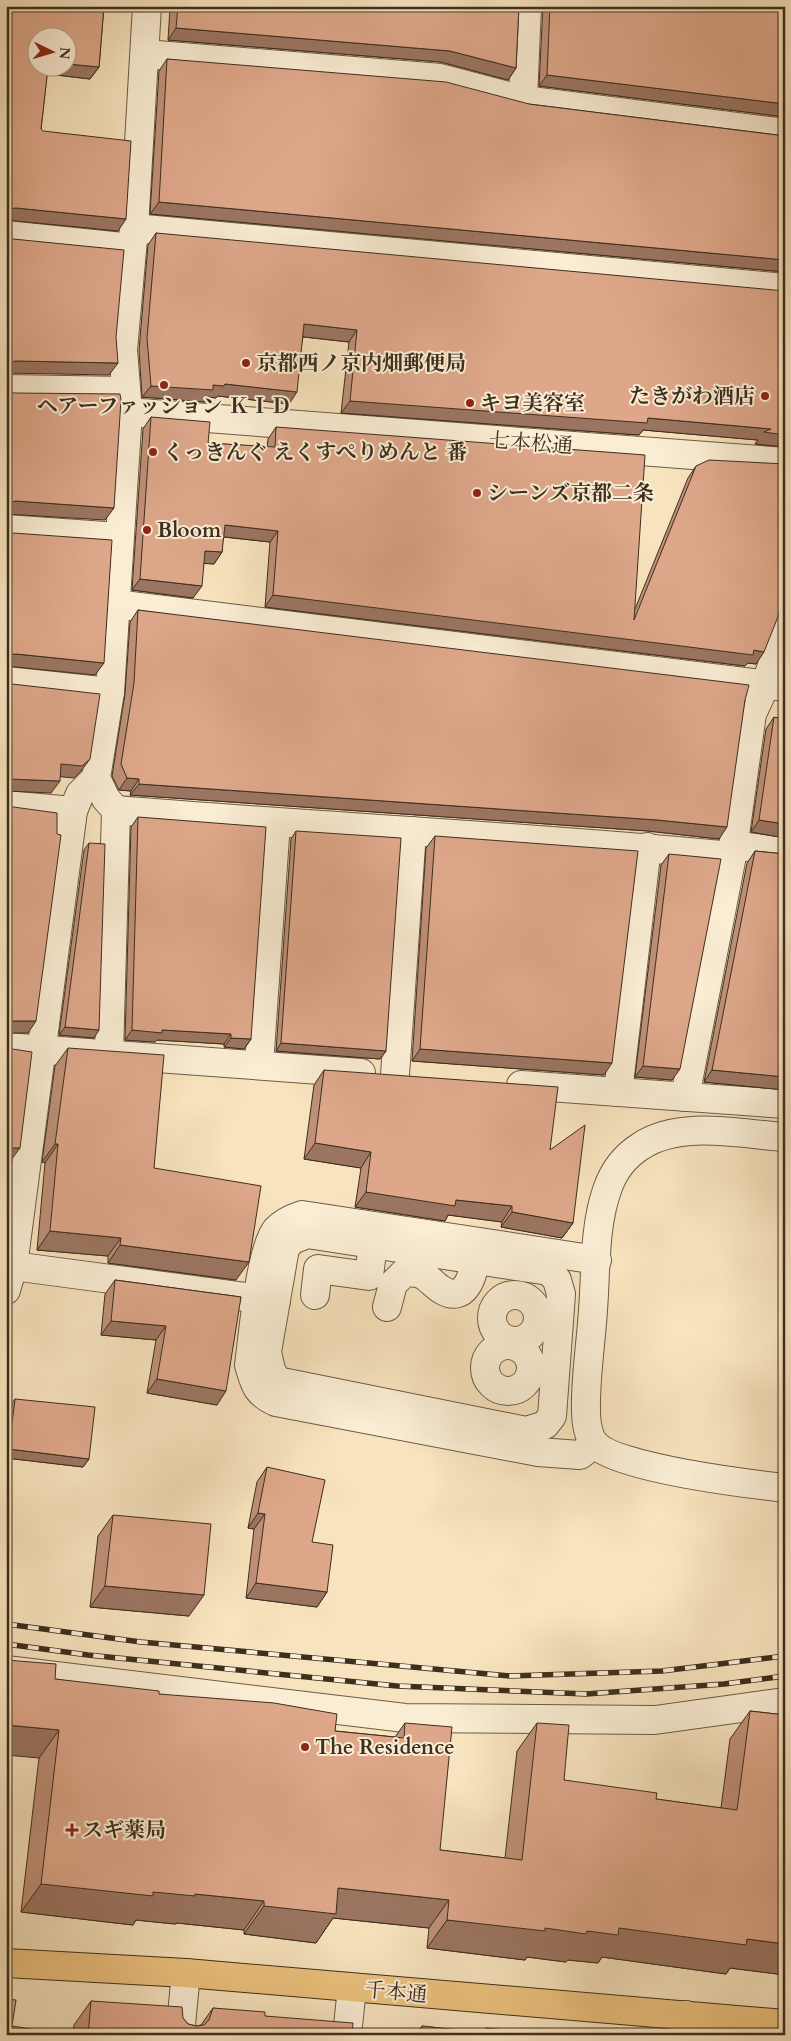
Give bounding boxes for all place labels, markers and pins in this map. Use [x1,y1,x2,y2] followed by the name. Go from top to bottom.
[256,349,466,378] place label: 京都西ノ京内畑郵便局
[240,357,252,369] marker: 京都西ノ京内畑郵便局
[158,379,170,391] marker: ヘアーファッション ＫＩＤ
[629,382,755,411] place label: たきがわ酒店
[480,389,585,418] place label: キヨ美容室
[759,390,771,402] marker: たきがわ酒店
[37,392,291,421] place label: ヘアーファッション ＫＩＤ
[464,397,476,409] marker: キヨ美容室
[163,438,467,467] place label: くっきんぐ えくすぺりめんと 番
[147,446,159,458] marker: くっきんぐ えくすぺりめんと 番
[487,479,654,508] place label: シーンズ京都二条
[471,487,483,499] marker: シーンズ京都二条
[157,516,222,545] place label: Bloom
[141,524,153,536] marker: Bloom
[315,1733,455,1762] place label: The Residence
[299,1741,311,1753] marker: The Residence
[82,1816,166,1845] place label: スギ薬局
[66,1824,78,1836] marker: スギ薬局

